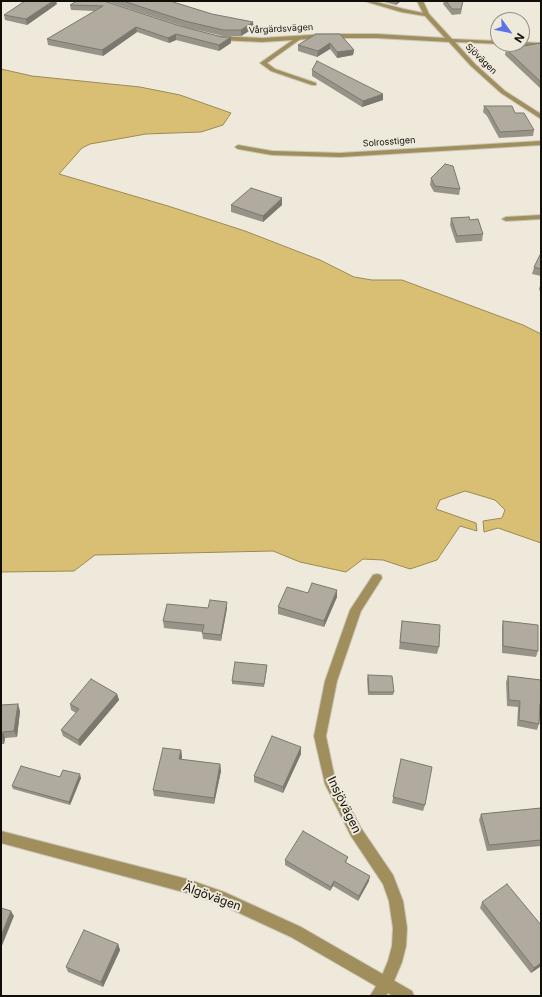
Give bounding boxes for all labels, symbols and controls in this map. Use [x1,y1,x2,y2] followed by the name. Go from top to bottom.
[490,12,530,52] north arrow
[249,22,313,36] street label: Vårgärdsvägen
[511,31,527,45] text: N
[463,41,499,77] street label: Sjövägen
[362,135,416,149] street label: Solrosstigen
[324,774,364,836] street label: Insjövägen
[181,880,243,914] street label: Älgövägen

